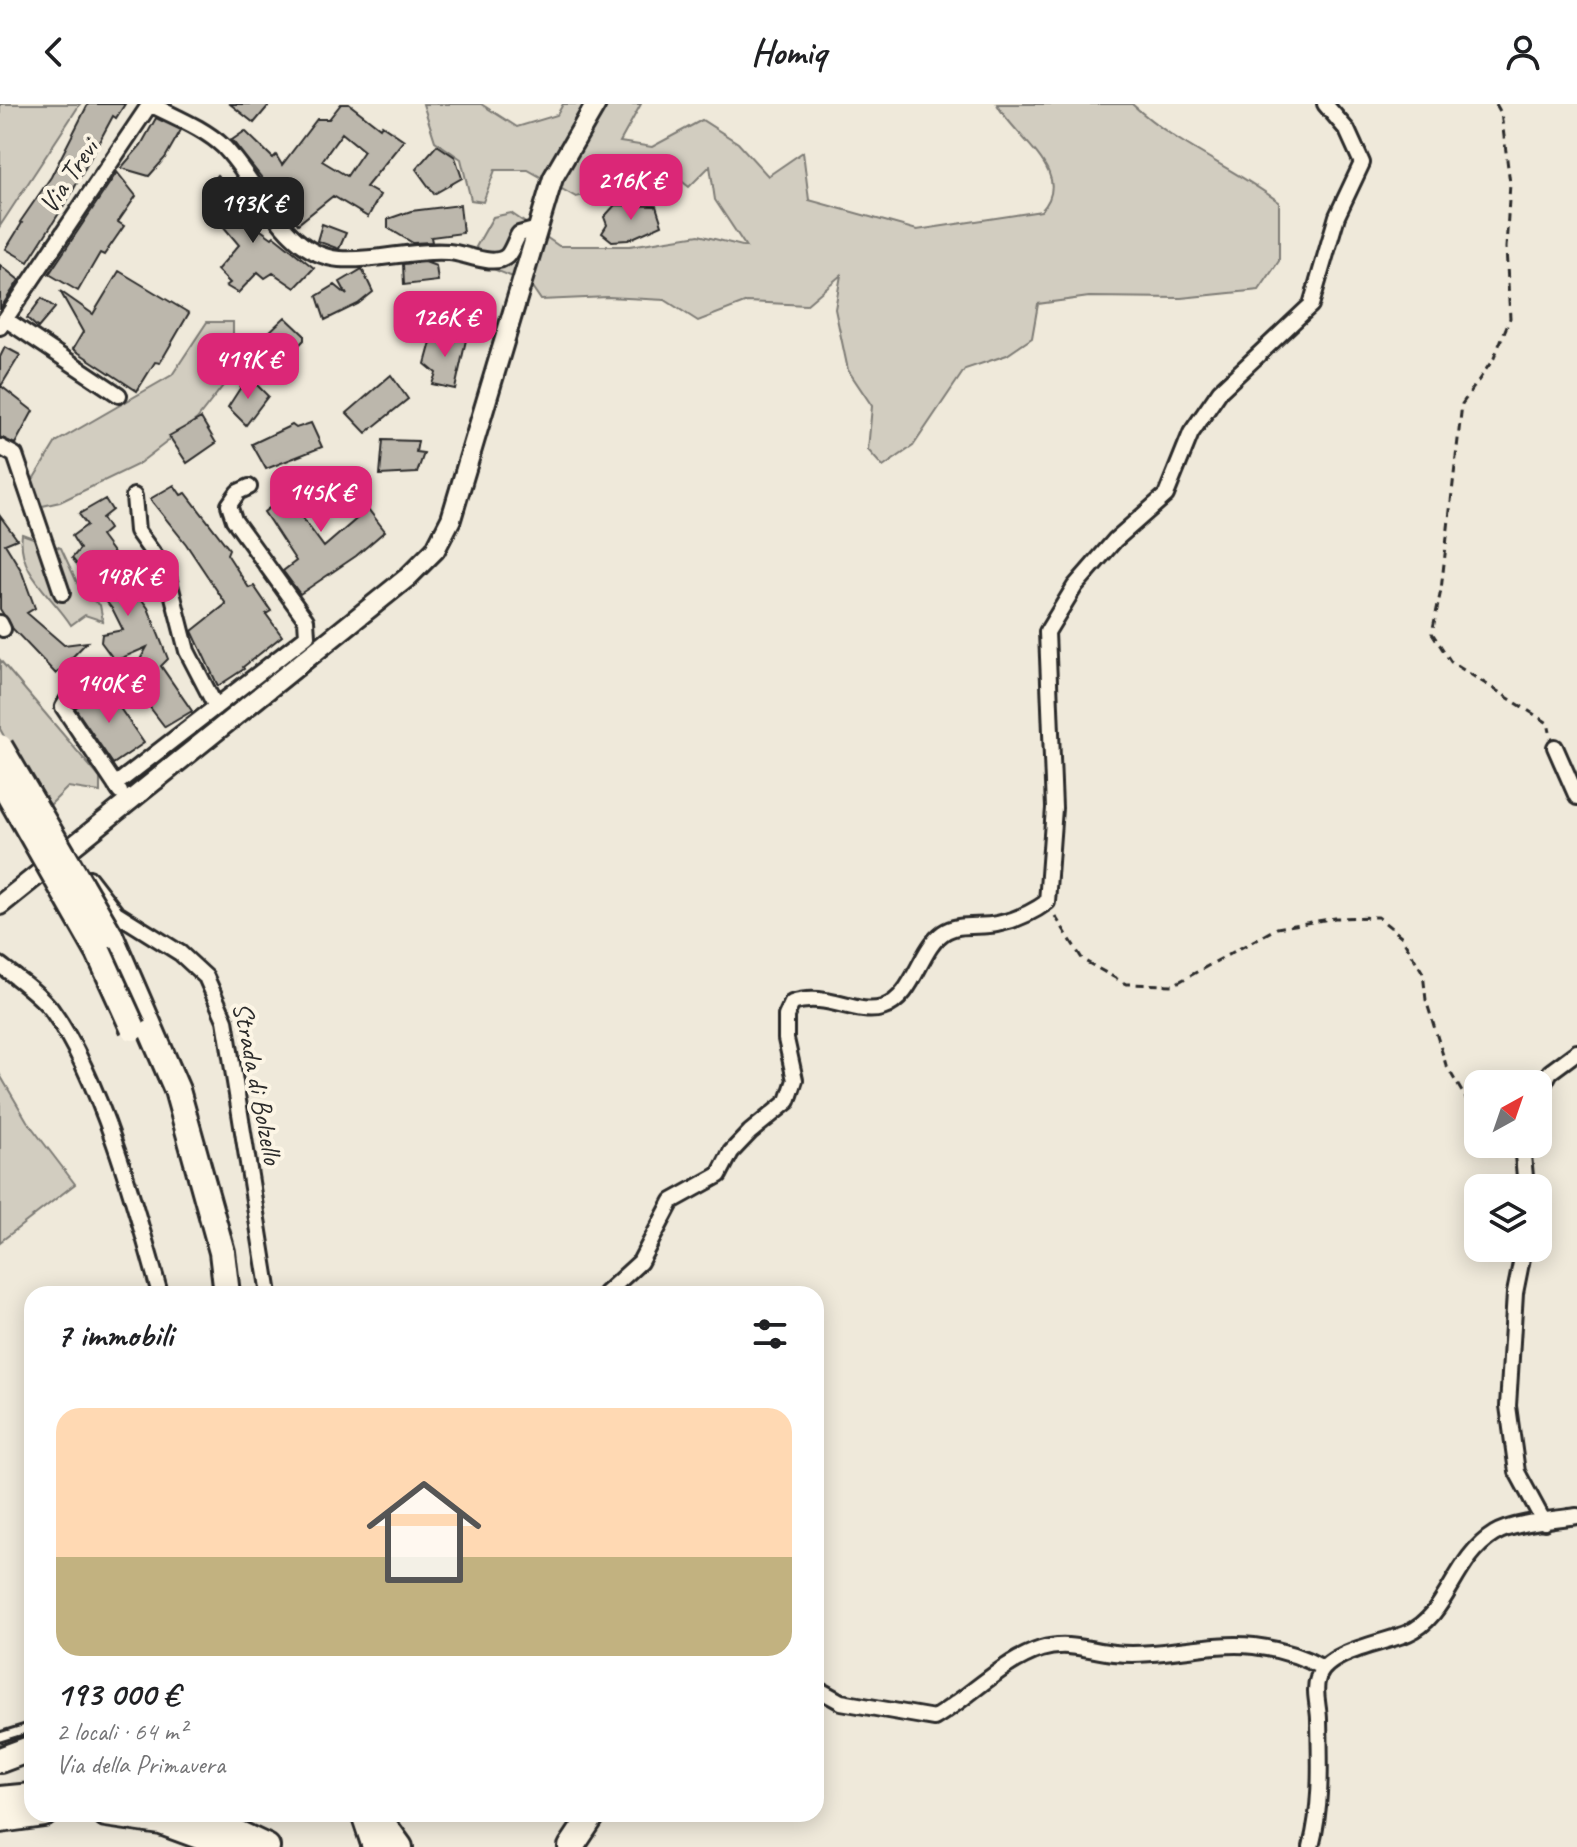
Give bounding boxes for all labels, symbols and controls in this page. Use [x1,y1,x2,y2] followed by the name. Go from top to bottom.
[751,29,826,75] text: Homiq
[32,30,76,74] icon: back
[1501,30,1545,74] icon: person
[31,129,108,220] street label: Via Trevi
[566,154,696,222] pin: 216K €
[598,163,664,196] text: 216K €
[188,177,318,245] pin: 193K €
[220,186,286,219] text: 193K €
[380,291,510,359] pin: 126K €
[412,300,478,333] text: 126K €
[183,333,313,401] pin: 419K €
[215,342,281,375] text: 419K €
[256,466,386,534] pin: 145K €
[288,475,354,508] text: 145K €
[63,550,193,618] pin: 148K €
[95,559,161,592] text: 148K €
[44,657,174,725] pin: 140K €
[76,666,142,699] text: 140K €
[225,999,291,1169] street label: Strada di Bolzello
[1464,1070,1552,1158] north arrow
[1464,1070,1552,1262] map controls
[1464,1174,1552,1262] button: layers
[748,1312,792,1356] icon: filters
[56,1313,173,1356] text: 7 immobili
[352,1460,496,1604] icon: home
[56,1672,179,1715] text: 193 000 €
[56,1715,186,1748] text: 2 locali · 64 m²
[56,1748,225,1781] text: Via della Primavera

